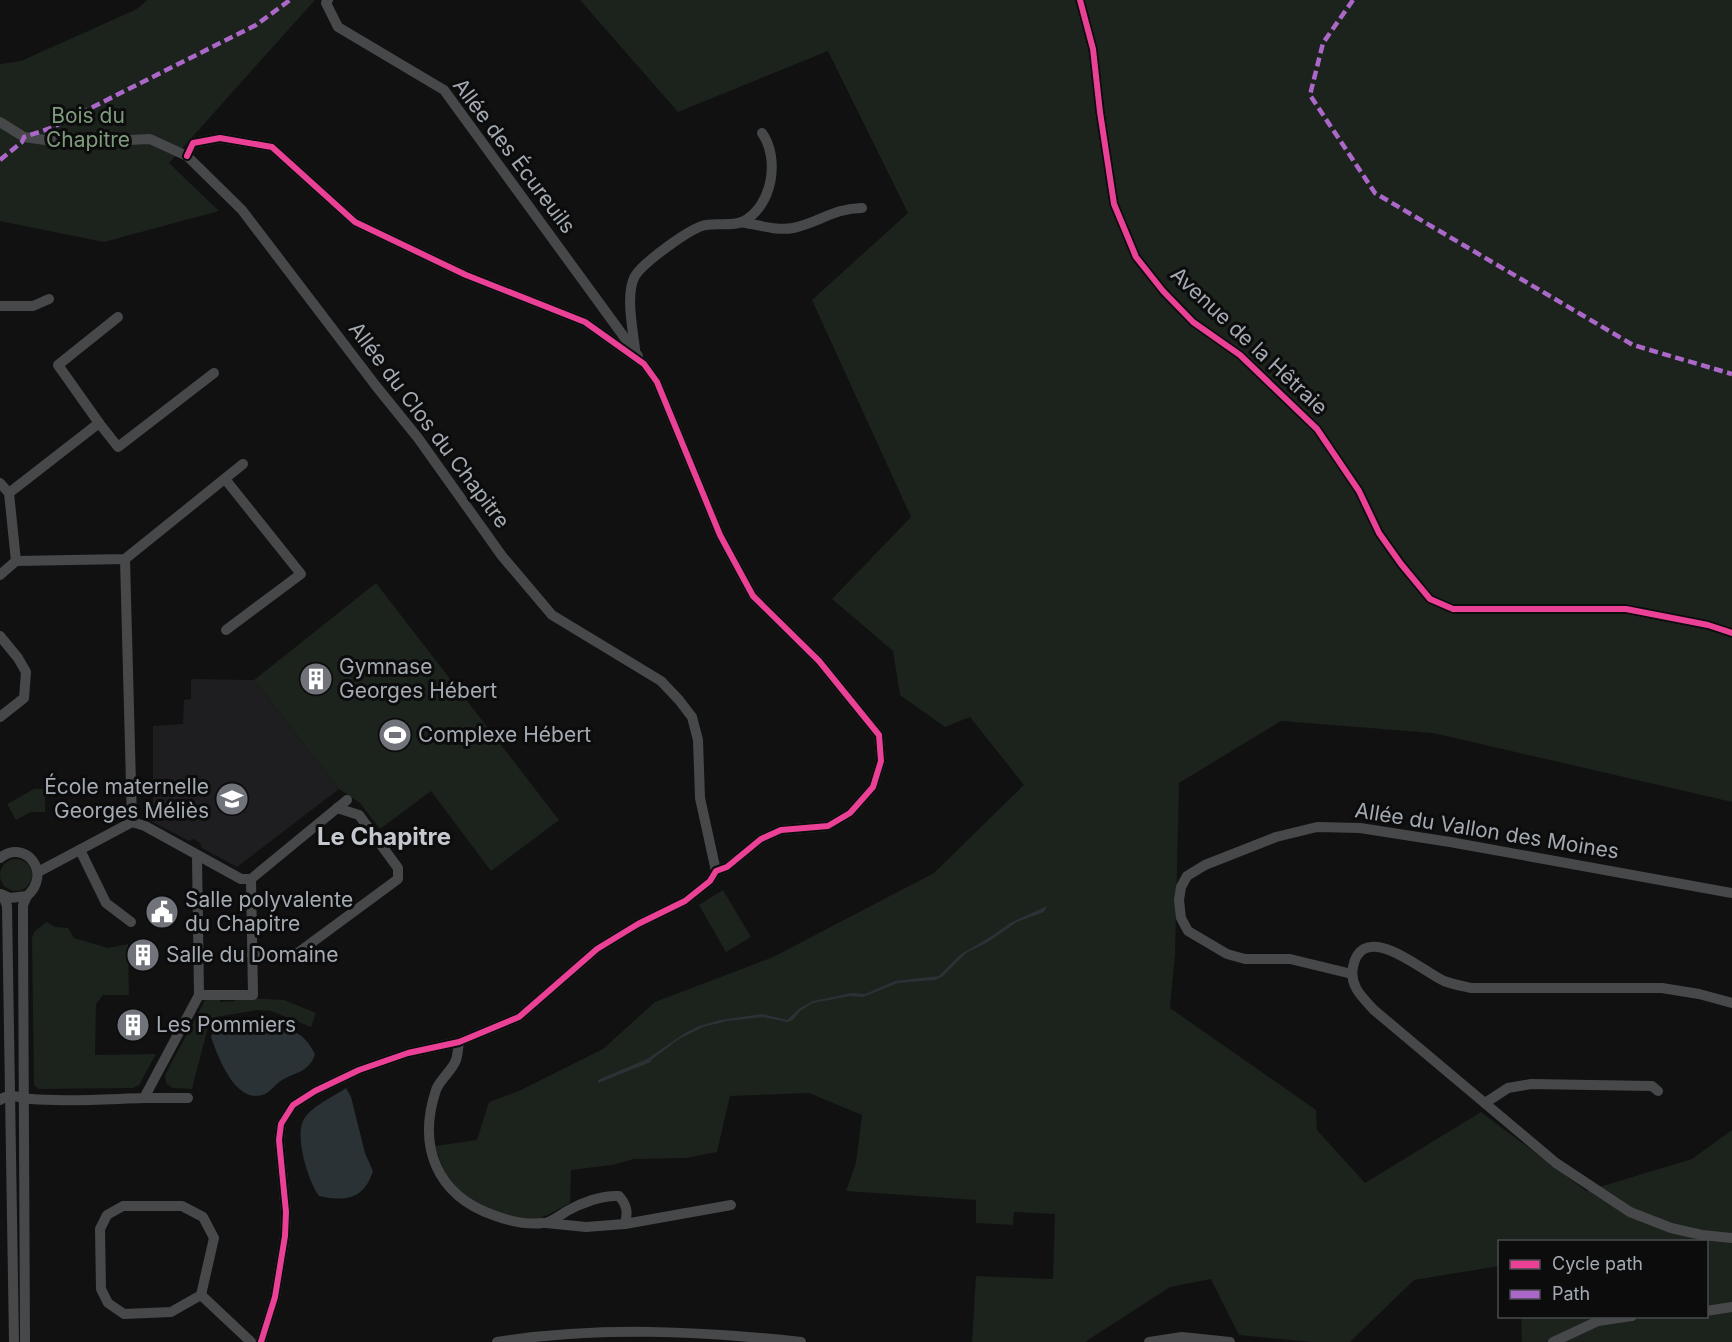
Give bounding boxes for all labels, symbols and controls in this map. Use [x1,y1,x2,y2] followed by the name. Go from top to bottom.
[448,73,582,238] street label: Allée des Écureuils
[46,103,130,152] park label: Bois du Chapitre
[1166,262,1333,420] street label: Avenue de la Hêtraie
[344,317,515,533] street label: Allée du Clos du Chapitre
[339,654,497,703] place label: Gymnase Georges Hébert
[298,661,334,697] building icon: Gymnase Georges Hébert
[377,717,413,753] sports icon: Complexe Hébert
[418,722,591,747] place label: Complexe Hébert
[44,773,209,823] place label: École maternelle Georges Méliès
[214,781,250,817] school or university icon: École maternelle Georges Méliès
[1353,797,1621,864] street label: Allée du Vallon des Moines
[317,822,451,851] district label: Le Chapitre
[185,887,353,936] place label: Salle polyvalente du Chapitre
[144,894,180,930] public building icon: Salle polyvalente du Chapitre
[125,937,161,973] building icon: Salle du Domaine
[166,942,338,967] place label: Salle du Domaine
[115,1007,151,1043] building icon: Les Pommiers
[156,1012,296,1037] place label: Les Pommiers
[1498,1240,1708,1318] legend
[1552,1253,1643,1274] text: Cycle path
[1552,1283,1590,1304] text: Path

